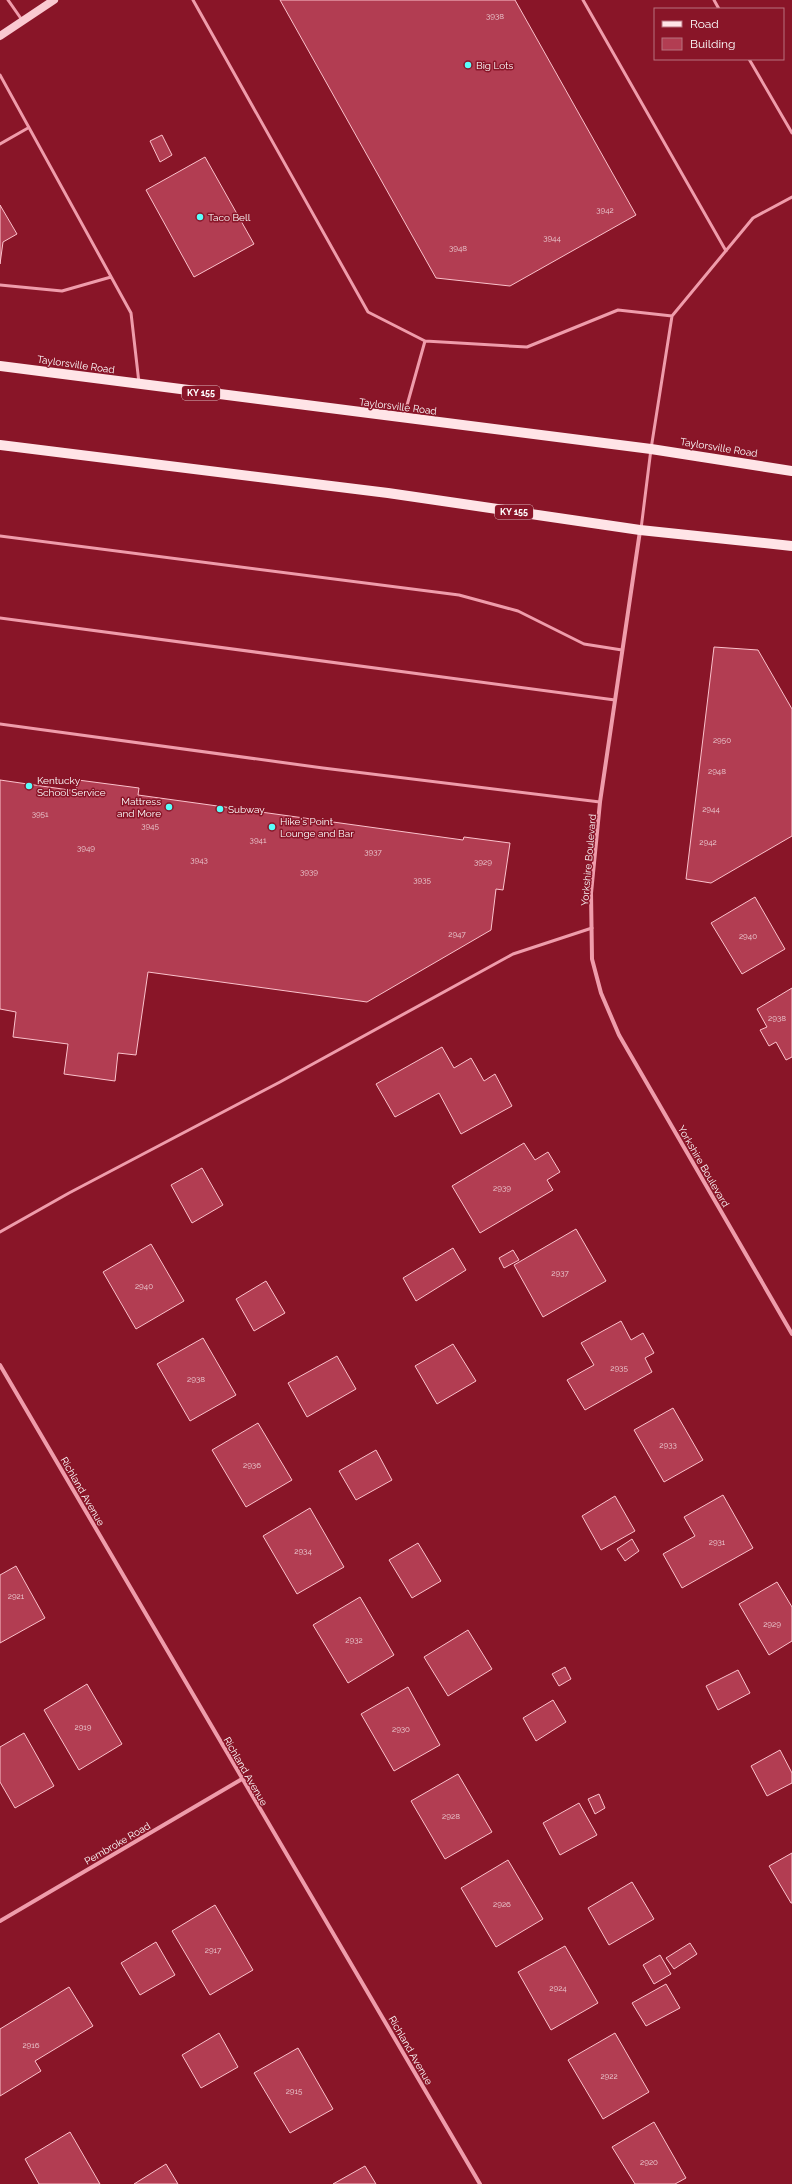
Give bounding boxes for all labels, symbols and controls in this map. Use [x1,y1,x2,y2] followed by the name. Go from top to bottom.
[654,8,784,60] legend
[486,11,504,21] house number: 3938
[690,17,719,31] text: Road
[690,37,736,51] text: Building
[463,60,473,70] marker: Big Lots
[476,60,514,71] place label: Big Lots
[596,205,614,215] house number: 3942
[195,212,205,222] marker: Taco Bell
[208,212,251,223] place label: Taco Bell
[543,233,561,243] house number: 3944
[449,243,467,253] house number: 3948
[37,354,115,375] street label: Taylorsville Road
[182,386,220,400] road number: KY 155
[359,396,437,417] street label: Taylorsville Road
[680,436,758,459] street label: Taylorsville Road
[495,505,533,519] road number: KY 155
[713,735,731,745] house number: 2950
[708,766,726,776] house number: 2948
[37,775,106,798] place label: Kentucky School Service
[24,781,34,791] marker: Kentucky School Service
[117,796,161,819] place label: Mattress and More
[164,802,174,812] marker: Mattress and More
[215,804,225,814] marker: Subway
[228,804,265,815] place label: Subway
[702,804,720,814] house number: 2944
[32,809,49,819] house number: 3951
[579,814,598,906] street label: Yorkshire Boulevard
[280,816,354,839] place label: Hike's Point Lounge and Bar
[141,821,159,831] house number: 3945
[267,822,277,832] marker: Hike's Point Lounge and Bar
[250,835,267,845] house number: 3941
[699,837,717,847] house number: 2942
[77,843,95,853] house number: 3949
[364,847,382,857] house number: 3937
[190,855,208,865] house number: 3943
[474,857,492,867] house number: 3929
[300,867,318,877] house number: 3939
[413,875,431,885] house number: 3935
[448,929,466,939] house number: 2947
[739,931,757,941] house number: 2940
[768,1013,786,1023] house number: 2938
[676,1124,731,1209] street label: Yorkshire Boulevard
[493,1183,511,1193] house number: 2939
[551,1268,569,1278] house number: 2937
[135,1281,153,1291] house number: 2940
[610,1363,628,1373] house number: 2935
[187,1374,205,1384] house number: 2938
[659,1440,677,1450] house number: 2933
[58,1455,107,1528] street label: Richland Avenue
[243,1460,261,1470] house number: 2936
[709,1537,726,1547] house number: 2931
[294,1546,312,1556] house number: 2934
[8,1591,25,1601] house number: 2921
[763,1619,781,1629] house number: 2929
[345,1635,363,1645] house number: 2932
[75,1722,92,1732] house number: 2919
[392,1724,410,1734] house number: 2930
[221,1735,270,1808] street label: Richland Avenue
[442,1811,460,1821] house number: 2928
[82,1820,152,1867] street label: Pembroke Road
[493,1899,511,1909] house number: 2926
[205,1945,222,1955] house number: 2917
[549,1983,567,1993] house number: 2924
[386,2014,435,2087] street label: Richland Avenue
[22,2040,40,2050] house number: 2916
[600,2071,618,2081] house number: 2922
[286,2086,303,2096] house number: 2915
[640,2157,658,2167] house number: 2920

